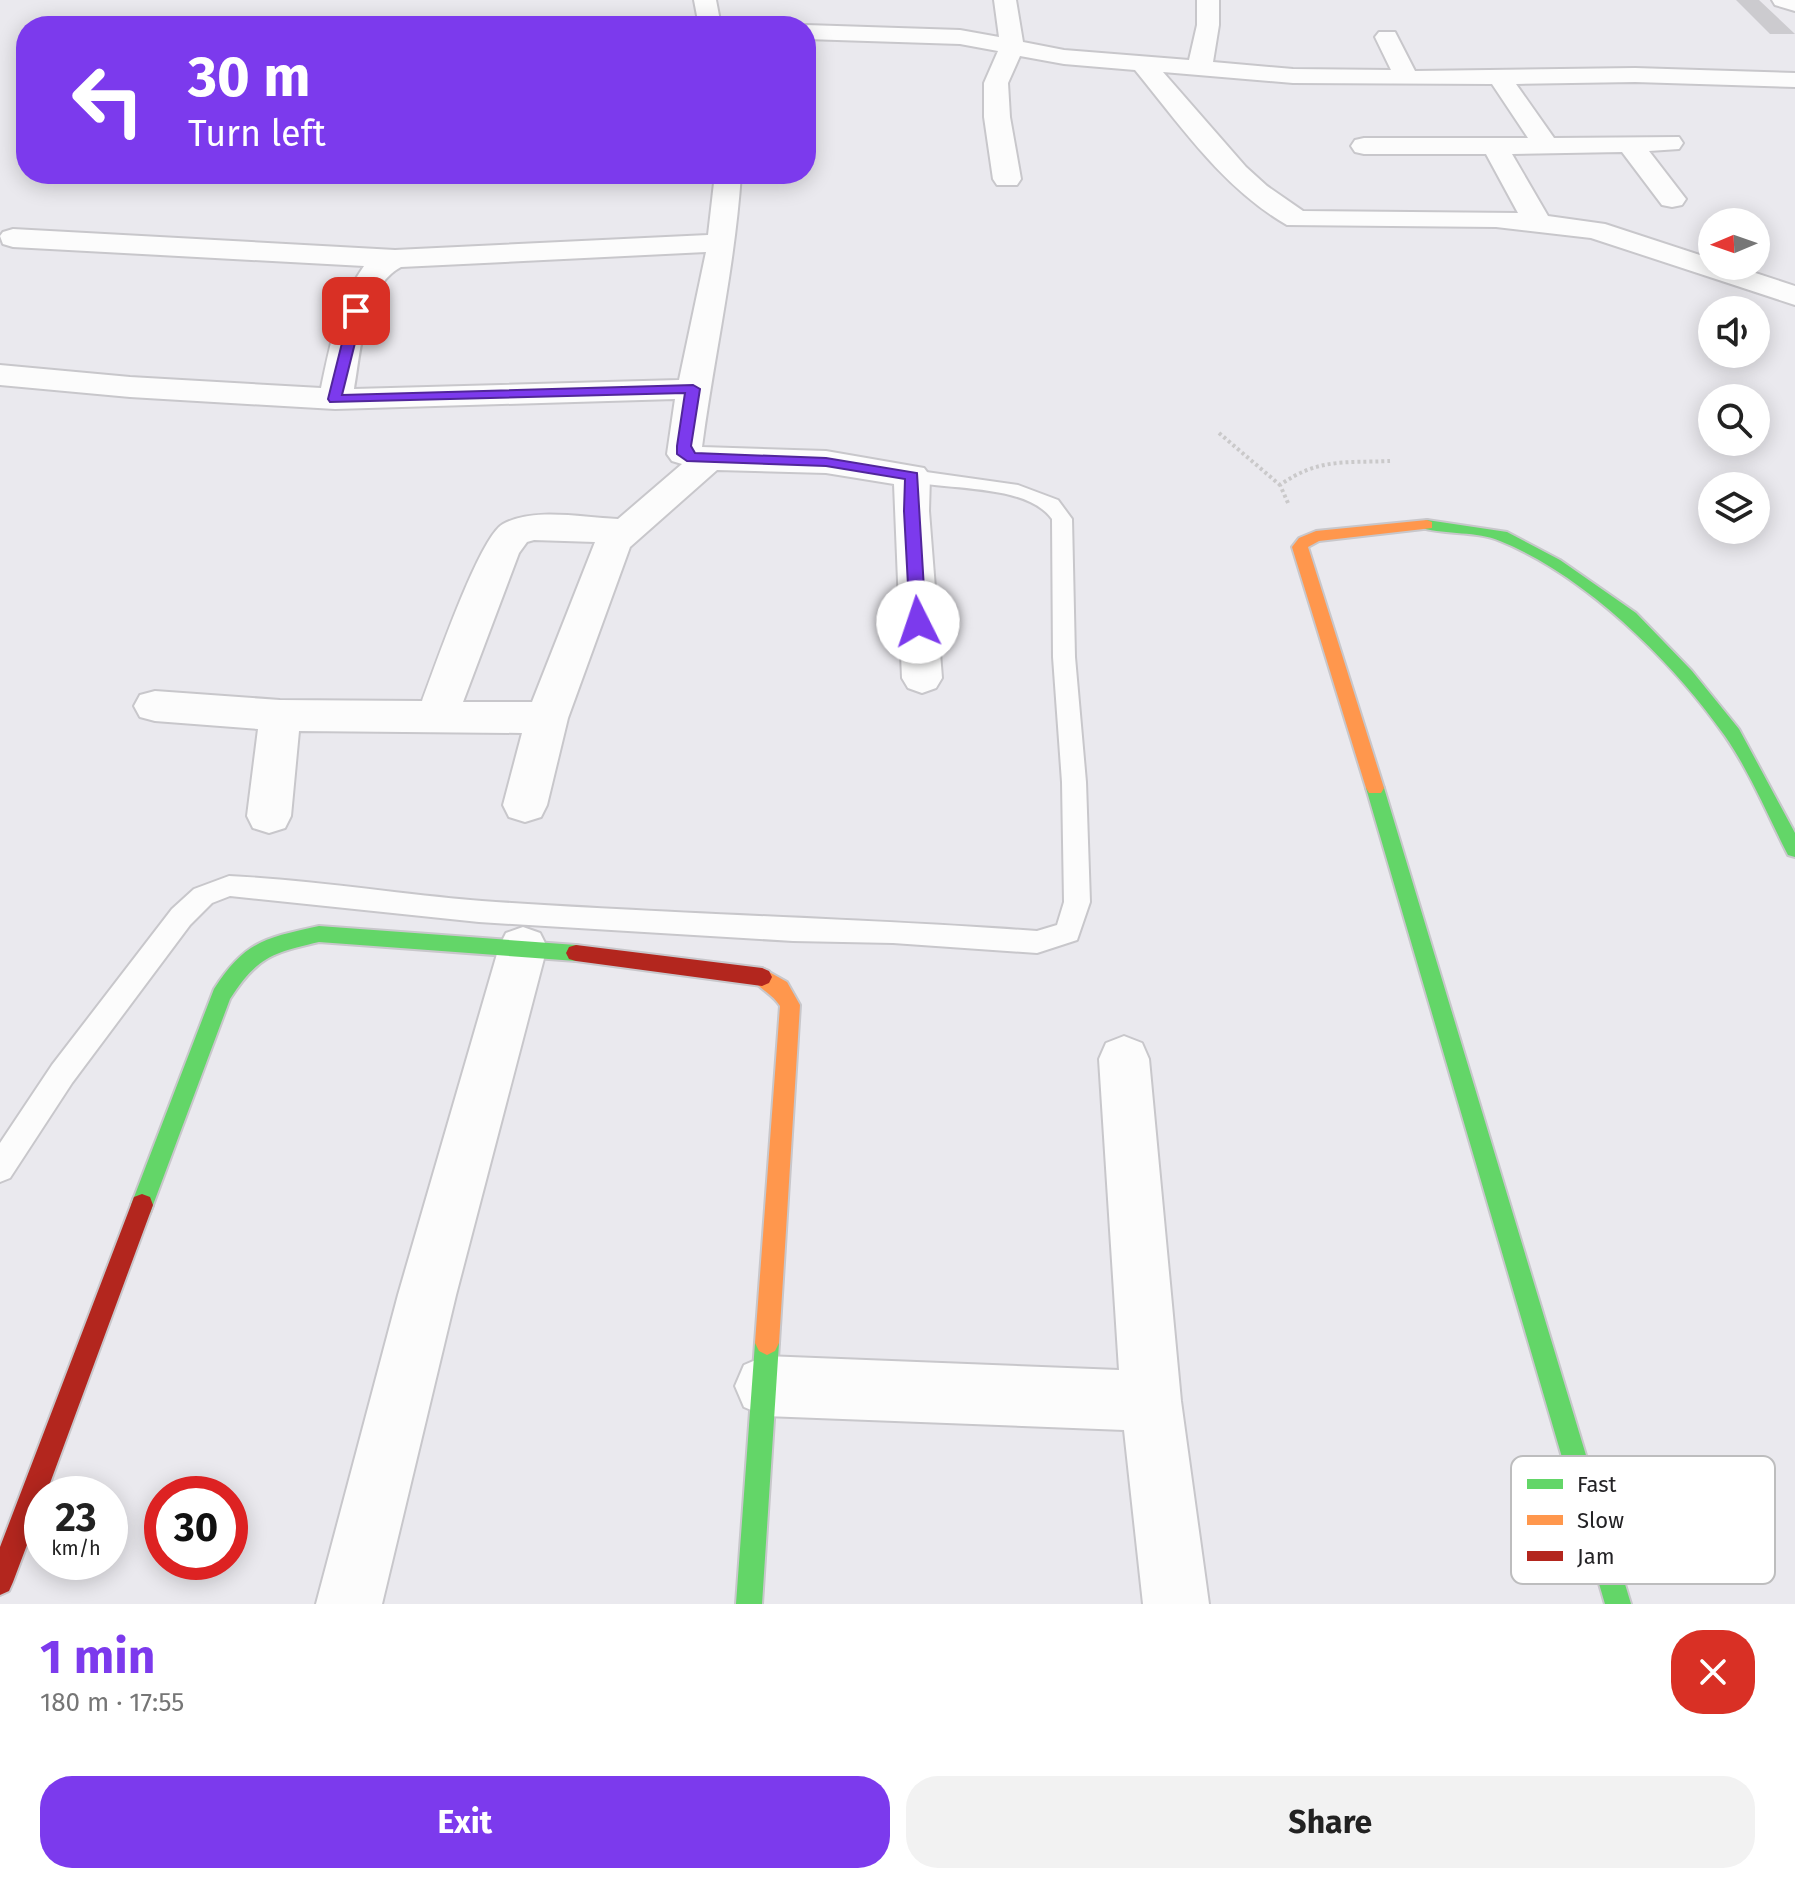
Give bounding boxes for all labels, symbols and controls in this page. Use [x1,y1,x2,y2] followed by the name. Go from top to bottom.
[188,44,310,111] text: 30 m
[56,48,160,152] icon: left
[188,112,326,156] text: Turn left
[1698,208,1770,280] north arrow
[1698,208,1770,544] map controls
[322,277,390,345] pin
[334,289,378,333] icon: arrive
[1698,296,1770,368] button: sound
[1698,384,1770,456] button: search
[1698,472,1770,544] button: layers
[876,580,960,664] position arrow
[1511,1456,1775,1584] legend
[1577,1471,1617,1498] text: Fast
[144,1476,248,1580] speed limit sign: 30
[55,1494,97,1542] text: 23
[1577,1507,1624,1534] text: Slow
[51,1536,101,1560] text: km/h
[1577,1543,1615,1570] text: Jam
[40,1628,155,1686] text: 1 min
[1671,1630,1755,1714] button: close
[40,1687,184,1718] text: 180 m · 17:55
[40,1776,890,1868] button: Exit
[906,1776,1755,1868] button: Share

